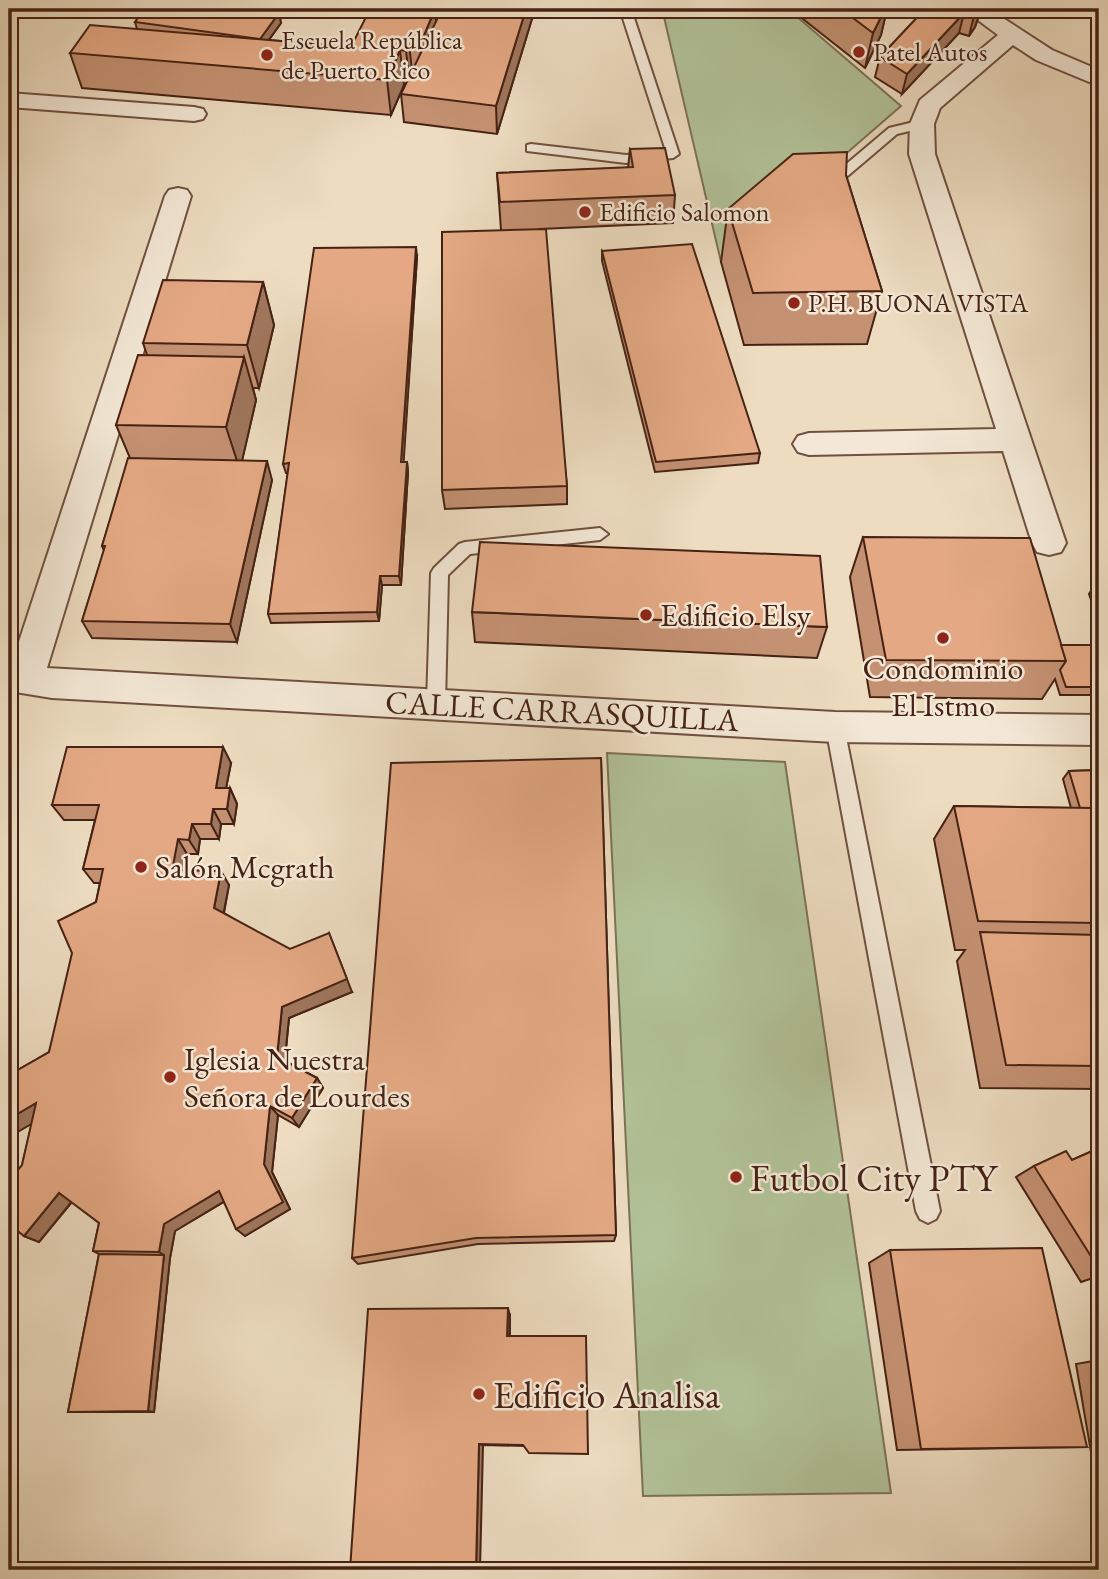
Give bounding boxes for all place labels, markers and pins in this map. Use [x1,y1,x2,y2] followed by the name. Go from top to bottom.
[281,23,463,87] place label: Escuela República de Puerto Rico
[873,35,987,69] place label: Patel Autos
[851,44,867,60] marker: Patel Autos
[259,47,275,63] marker: Escuela República de Puerto Rico
[599,195,770,229] place label: Edificio Salomon
[577,204,593,220] marker: Edificio Salomon
[808,286,1029,320] place label: P.H. BUONA VISTA
[786,295,802,311] marker: P.H. BUONA VISTA
[660,594,812,636] place label: Edificio Elsy
[638,607,654,623] marker: Edificio Elsy
[935,630,951,646] marker: Condominio El Istmo
[863,647,1023,726] place label: Condominio El Istmo
[155,846,335,888] place label: Salón Mcgrath
[133,859,149,875] marker: Salón Mcgrath
[184,1038,410,1117] place label: Iglesia Nuestra Señora de Lourdes
[162,1069,178,1085] marker: Iglesia Nuestra Señora de Lourdes
[750,1153,999,1202] place label: Futbol City PTY
[728,1169,744,1185] marker: Futbol City PTY
[493,1370,721,1419] place label: Edificio Analisa
[471,1386,487,1402] marker: Edificio Analisa

